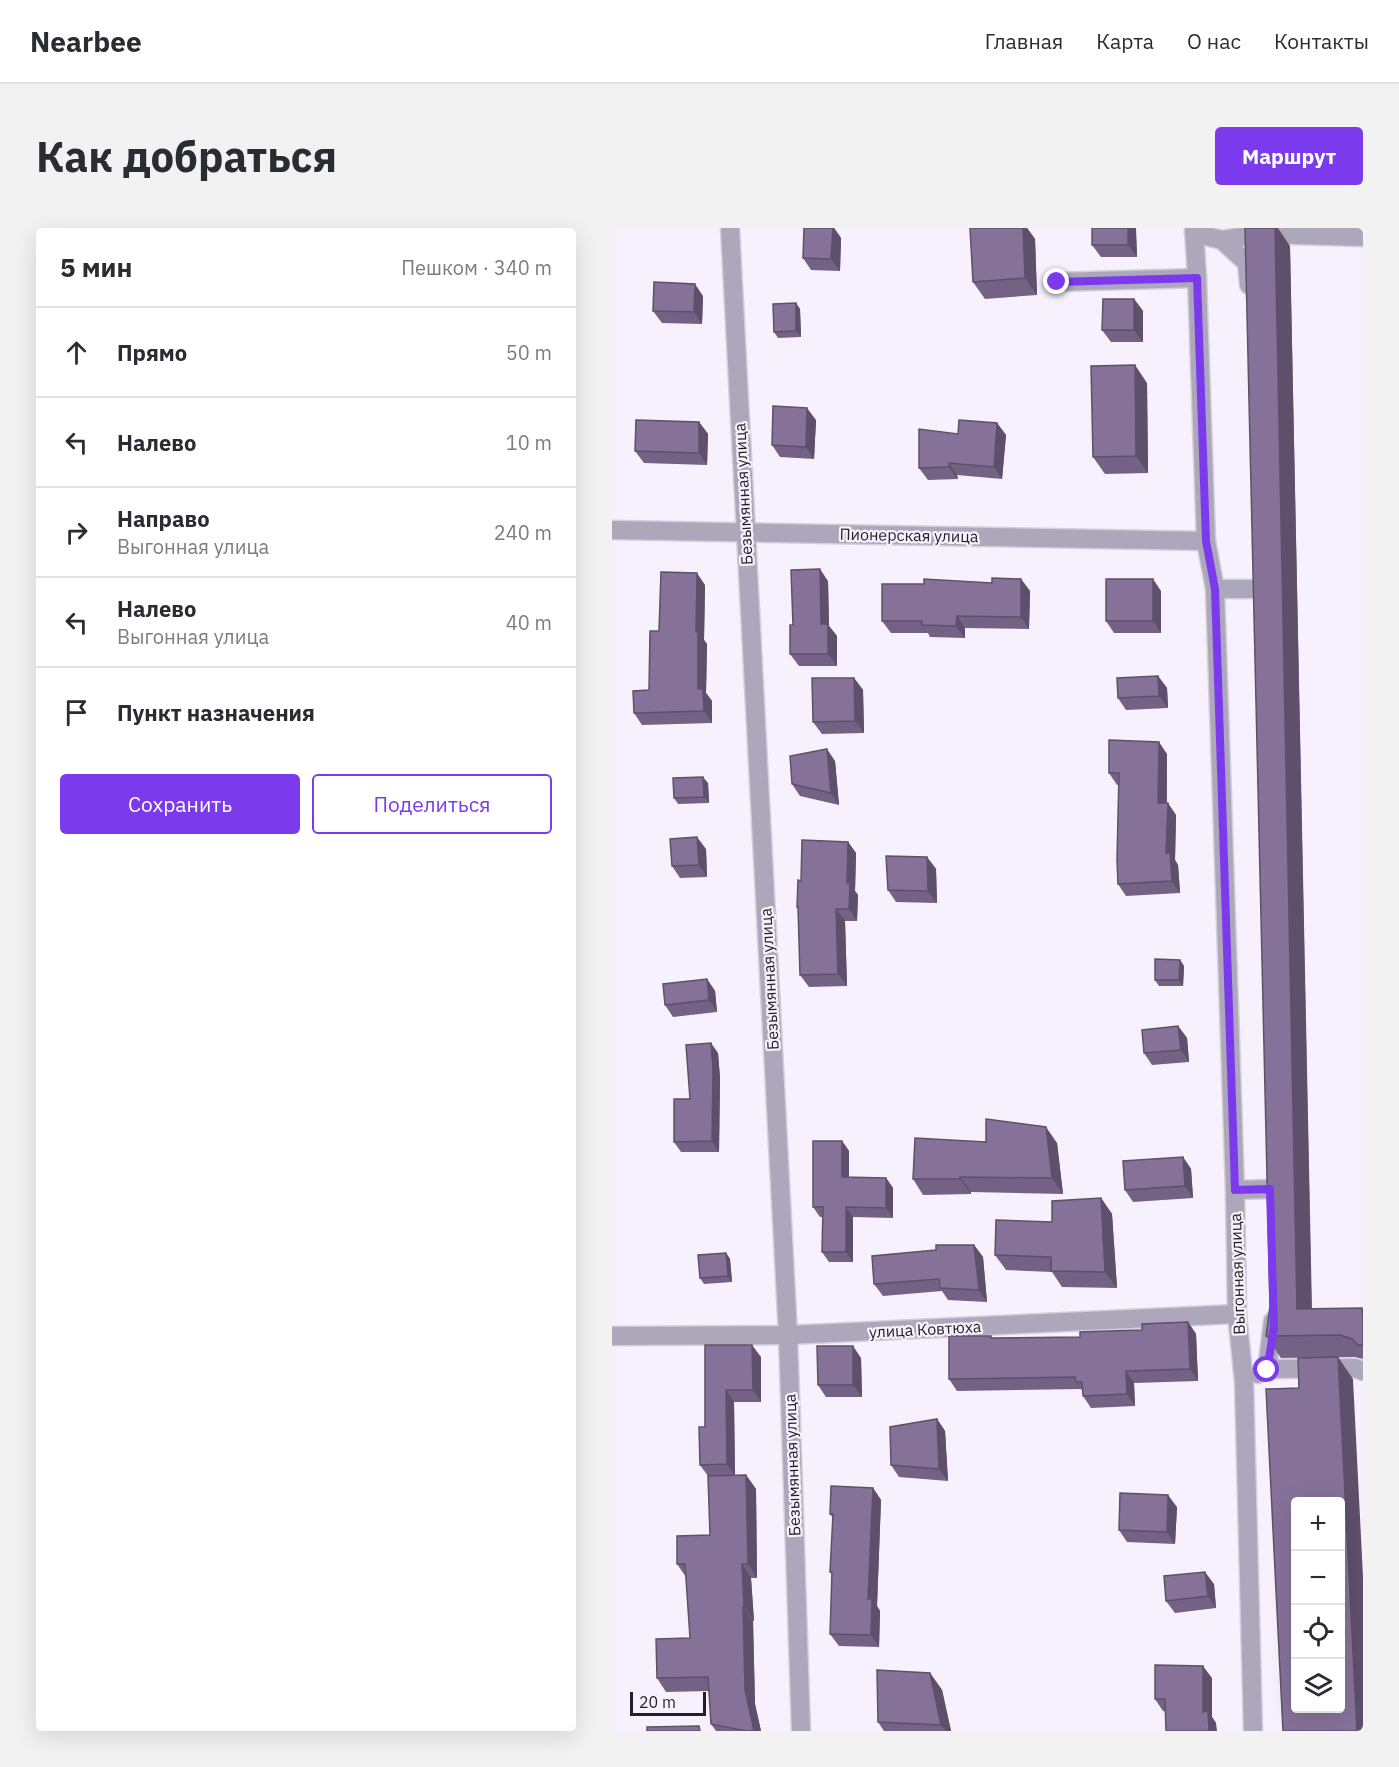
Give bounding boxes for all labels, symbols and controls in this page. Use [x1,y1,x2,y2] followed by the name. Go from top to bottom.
[30,23,142,60] text: Nearbee
[985,27,1063,55] text: Главная
[1096,27,1154,55] text: Карта
[1187,27,1241,55] text: О нас
[1274,27,1369,55] text: Контакты
[1215,127,1363,185] button: Маршрут
[36,129,337,184] text: Как добраться
[60,250,132,284] text: 5 мин
[401,254,552,281] text: Пешком · 340 m
[1043,268,1069,294] route end
[60,336,93,369] icon: ahead
[117,338,187,367] text: Прямо
[506,339,552,366] text: 50 m
[729,422,757,566] street label: Безымянная улица
[60,426,93,459] icon: left
[117,428,196,457] text: Налево
[506,429,552,456] text: 10 m
[117,504,210,533] text: Направо
[60,516,93,549] icon: right
[494,519,552,546] text: 240 m
[839,524,979,546] street label: Пионерская улица
[117,533,269,560] text: Выгонная улица
[117,594,196,623] text: Налево
[60,606,93,639] icon: left
[506,609,552,636] text: 40 m
[117,623,269,650] text: Выгонная улица
[60,696,93,729] icon: arrive
[117,698,315,727] text: Пункт назначения
[60,774,300,834] button: Сохранить
[312,774,552,834] button: Поделиться
[755,907,783,1051] street label: Безымянная улица
[1225,1212,1249,1335] street label: Выгонная улица
[868,1316,982,1342] street label: улица Ковтюха
[1253,1356,1279,1382] route start
[780,1393,804,1536] street label: Безымянная улица
[1291,1497,1345,1713] map controls
[1291,1497,1345,1551] button: +
[1291,1551,1345,1605] button: −
[1291,1605,1345,1659] button: locate
[1291,1659,1345,1713] button: layers
[630,1689,706,1716] scale bar
[639,1692,676,1712] text: 20 m

